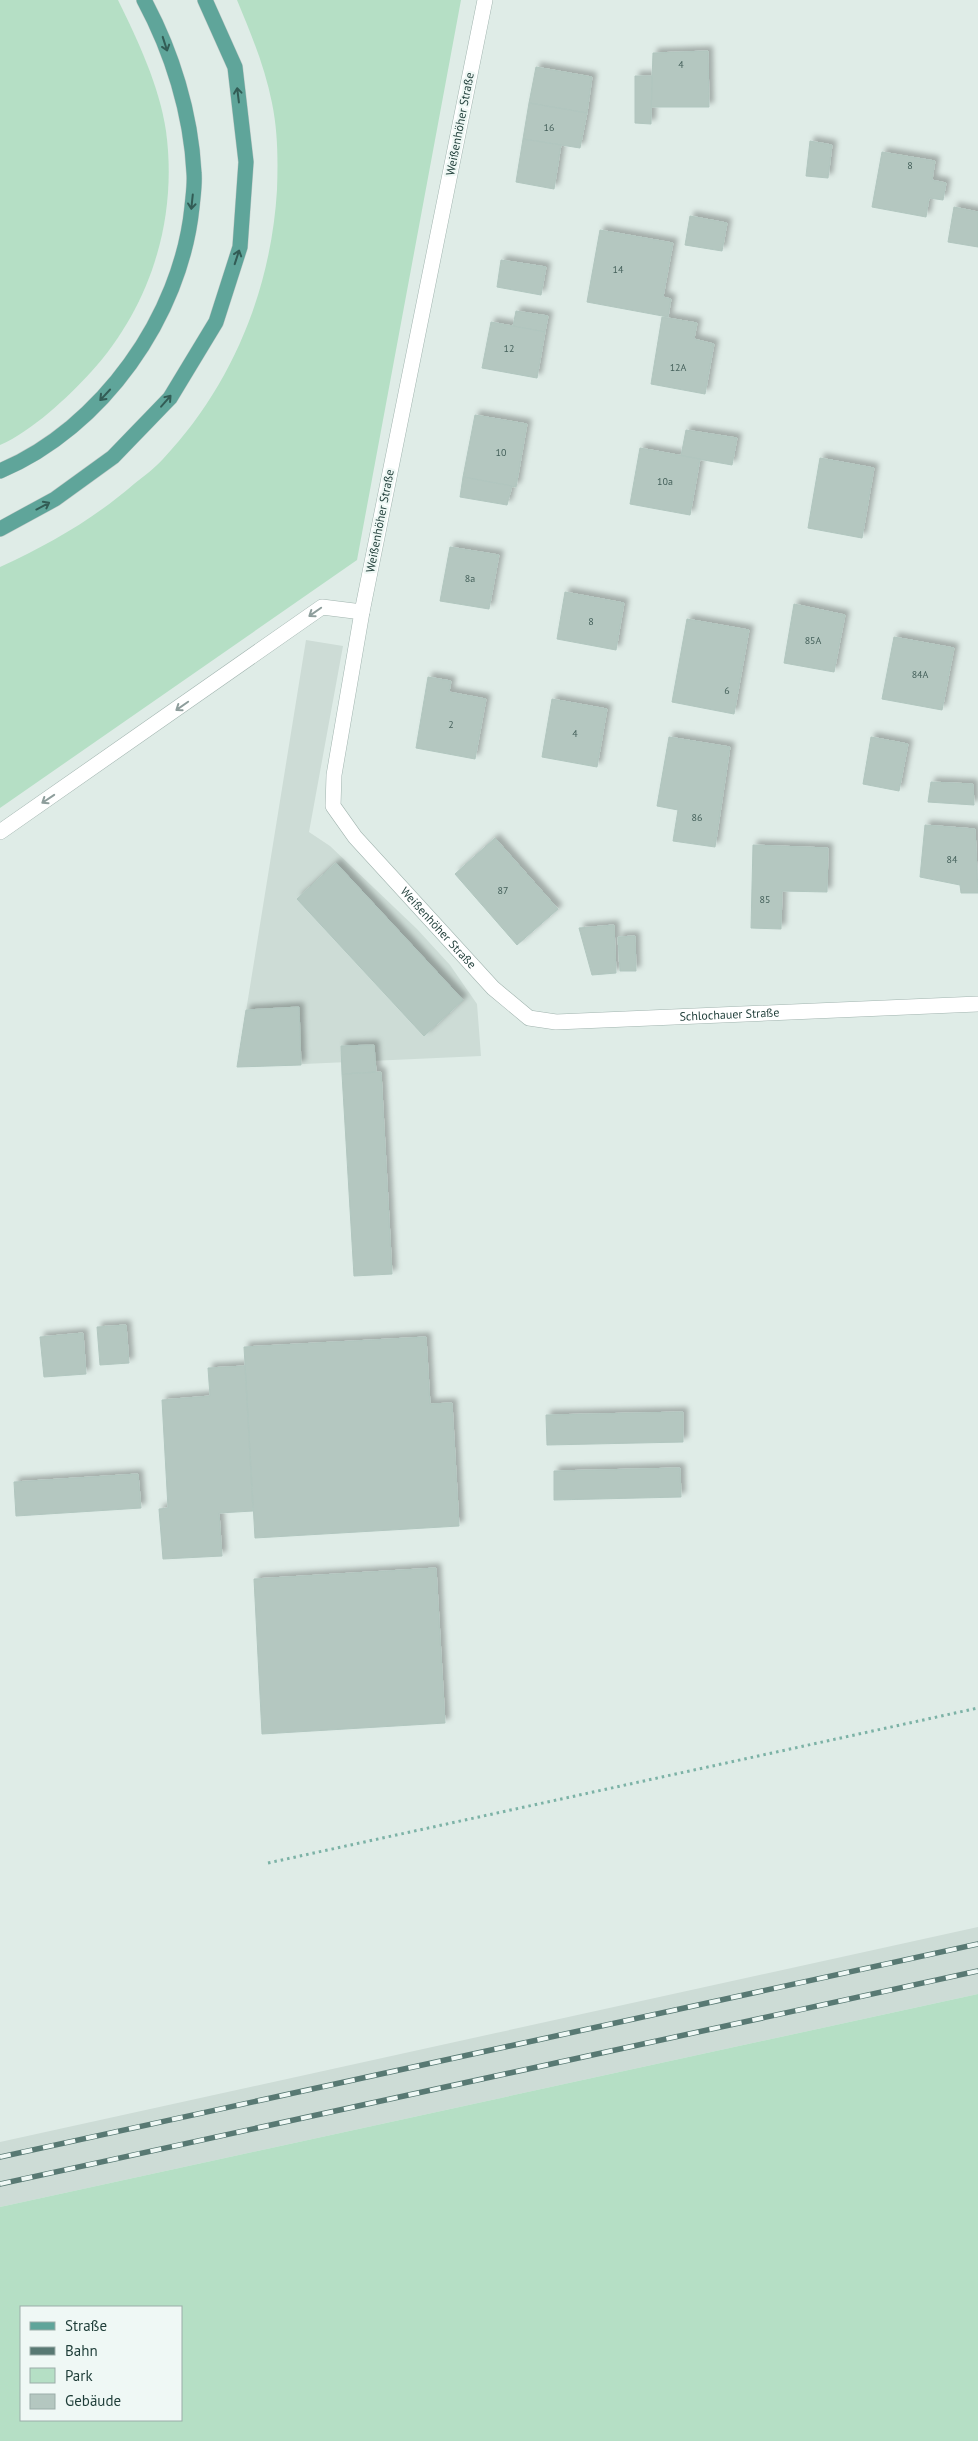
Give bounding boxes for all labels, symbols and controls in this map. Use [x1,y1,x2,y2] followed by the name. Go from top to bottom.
[161,36,170,51] one-way arrow
[678,58,684,71] house number: 4
[442,71,477,177] street label: Weißenhöher Straße
[233,88,243,104] one-way arrow
[544,121,554,134] house number: 16
[907,159,913,172] house number: 8
[187,194,197,210] one-way arrow
[233,249,242,265] one-way arrow
[613,263,624,276] house number: 14
[504,342,514,355] house number: 12
[670,361,687,374] house number: 12A
[99,388,111,401] one-way arrow
[161,395,172,408] one-way arrow
[496,446,507,459] house number: 10
[362,468,397,574] street label: Weißenhöher Straße
[657,475,673,488] house number: 10a
[35,501,50,510] one-way arrow
[465,572,475,585] house number: 8a
[308,607,322,617] one-way arrow
[588,615,594,628] house number: 8
[805,634,822,647] house number: 85A
[912,668,929,681] house number: 84A
[724,684,730,697] house number: 6
[175,701,189,711] one-way arrow
[448,718,454,731] house number: 2
[572,727,578,740] house number: 4
[42,794,56,804] one-way arrow
[692,811,702,824] house number: 86
[947,853,958,866] house number: 84
[398,884,480,972] street label: Weißenhöher Straße
[498,884,508,897] house number: 87
[760,893,770,906] house number: 85
[679,1004,780,1024] street label: Schlochauer Straße
[20,2306,182,2421] legend
[65,2316,107,2335] text: Straße
[65,2341,98,2360] text: Bahn
[65,2366,93,2385] text: Park
[65,2391,121,2410] text: Gebäude

